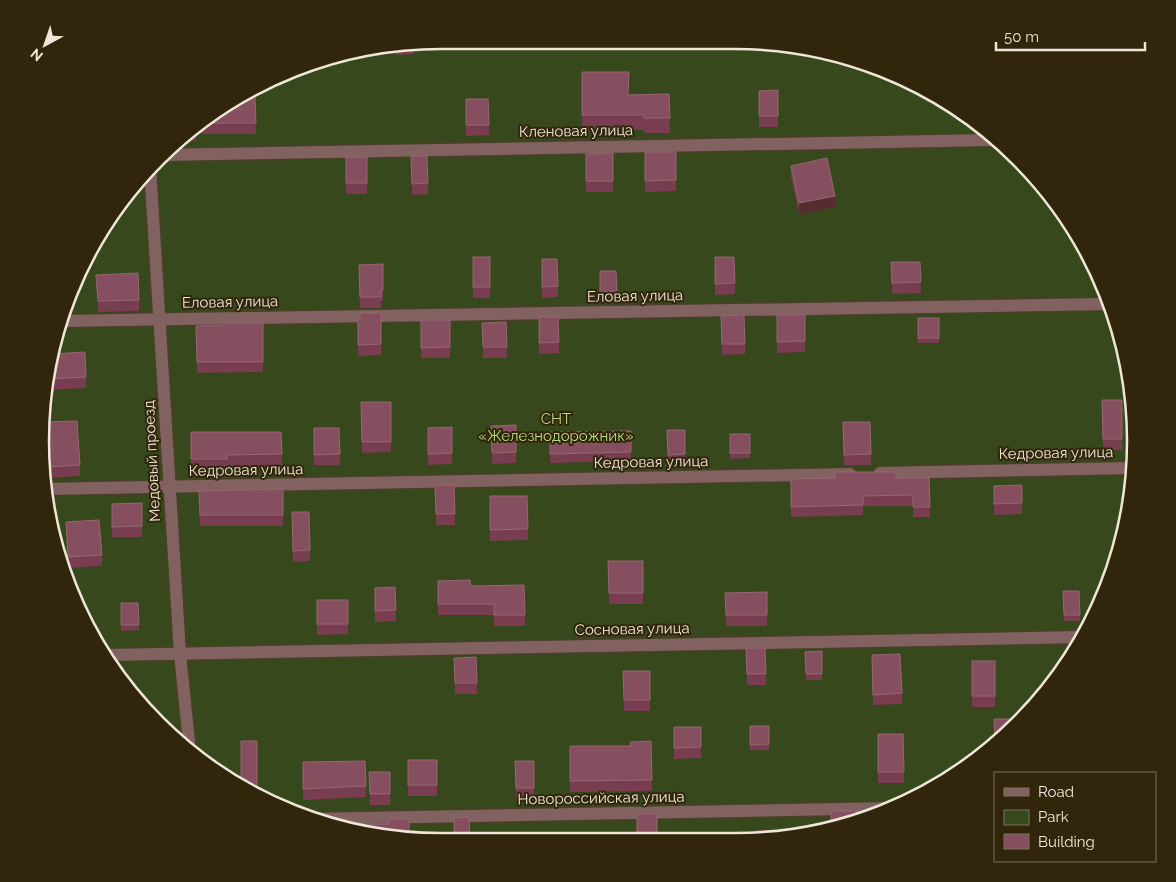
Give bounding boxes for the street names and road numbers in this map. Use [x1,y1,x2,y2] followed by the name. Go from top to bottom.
[519,121,633,141] street label: Кленовая улица
[587,286,683,306] street label: Еловая улица
[182,292,278,312] street label: Еловая улица
[140,400,164,522] street label: Медовый проезд
[999,443,1113,463] street label: Кедровая улица
[594,452,708,472] street label: Кедровая улица
[189,460,303,480] street label: Кедровая улица
[574,619,690,639] street label: Сосновая улица
[517,788,685,808] street label: Новороссийская улица

